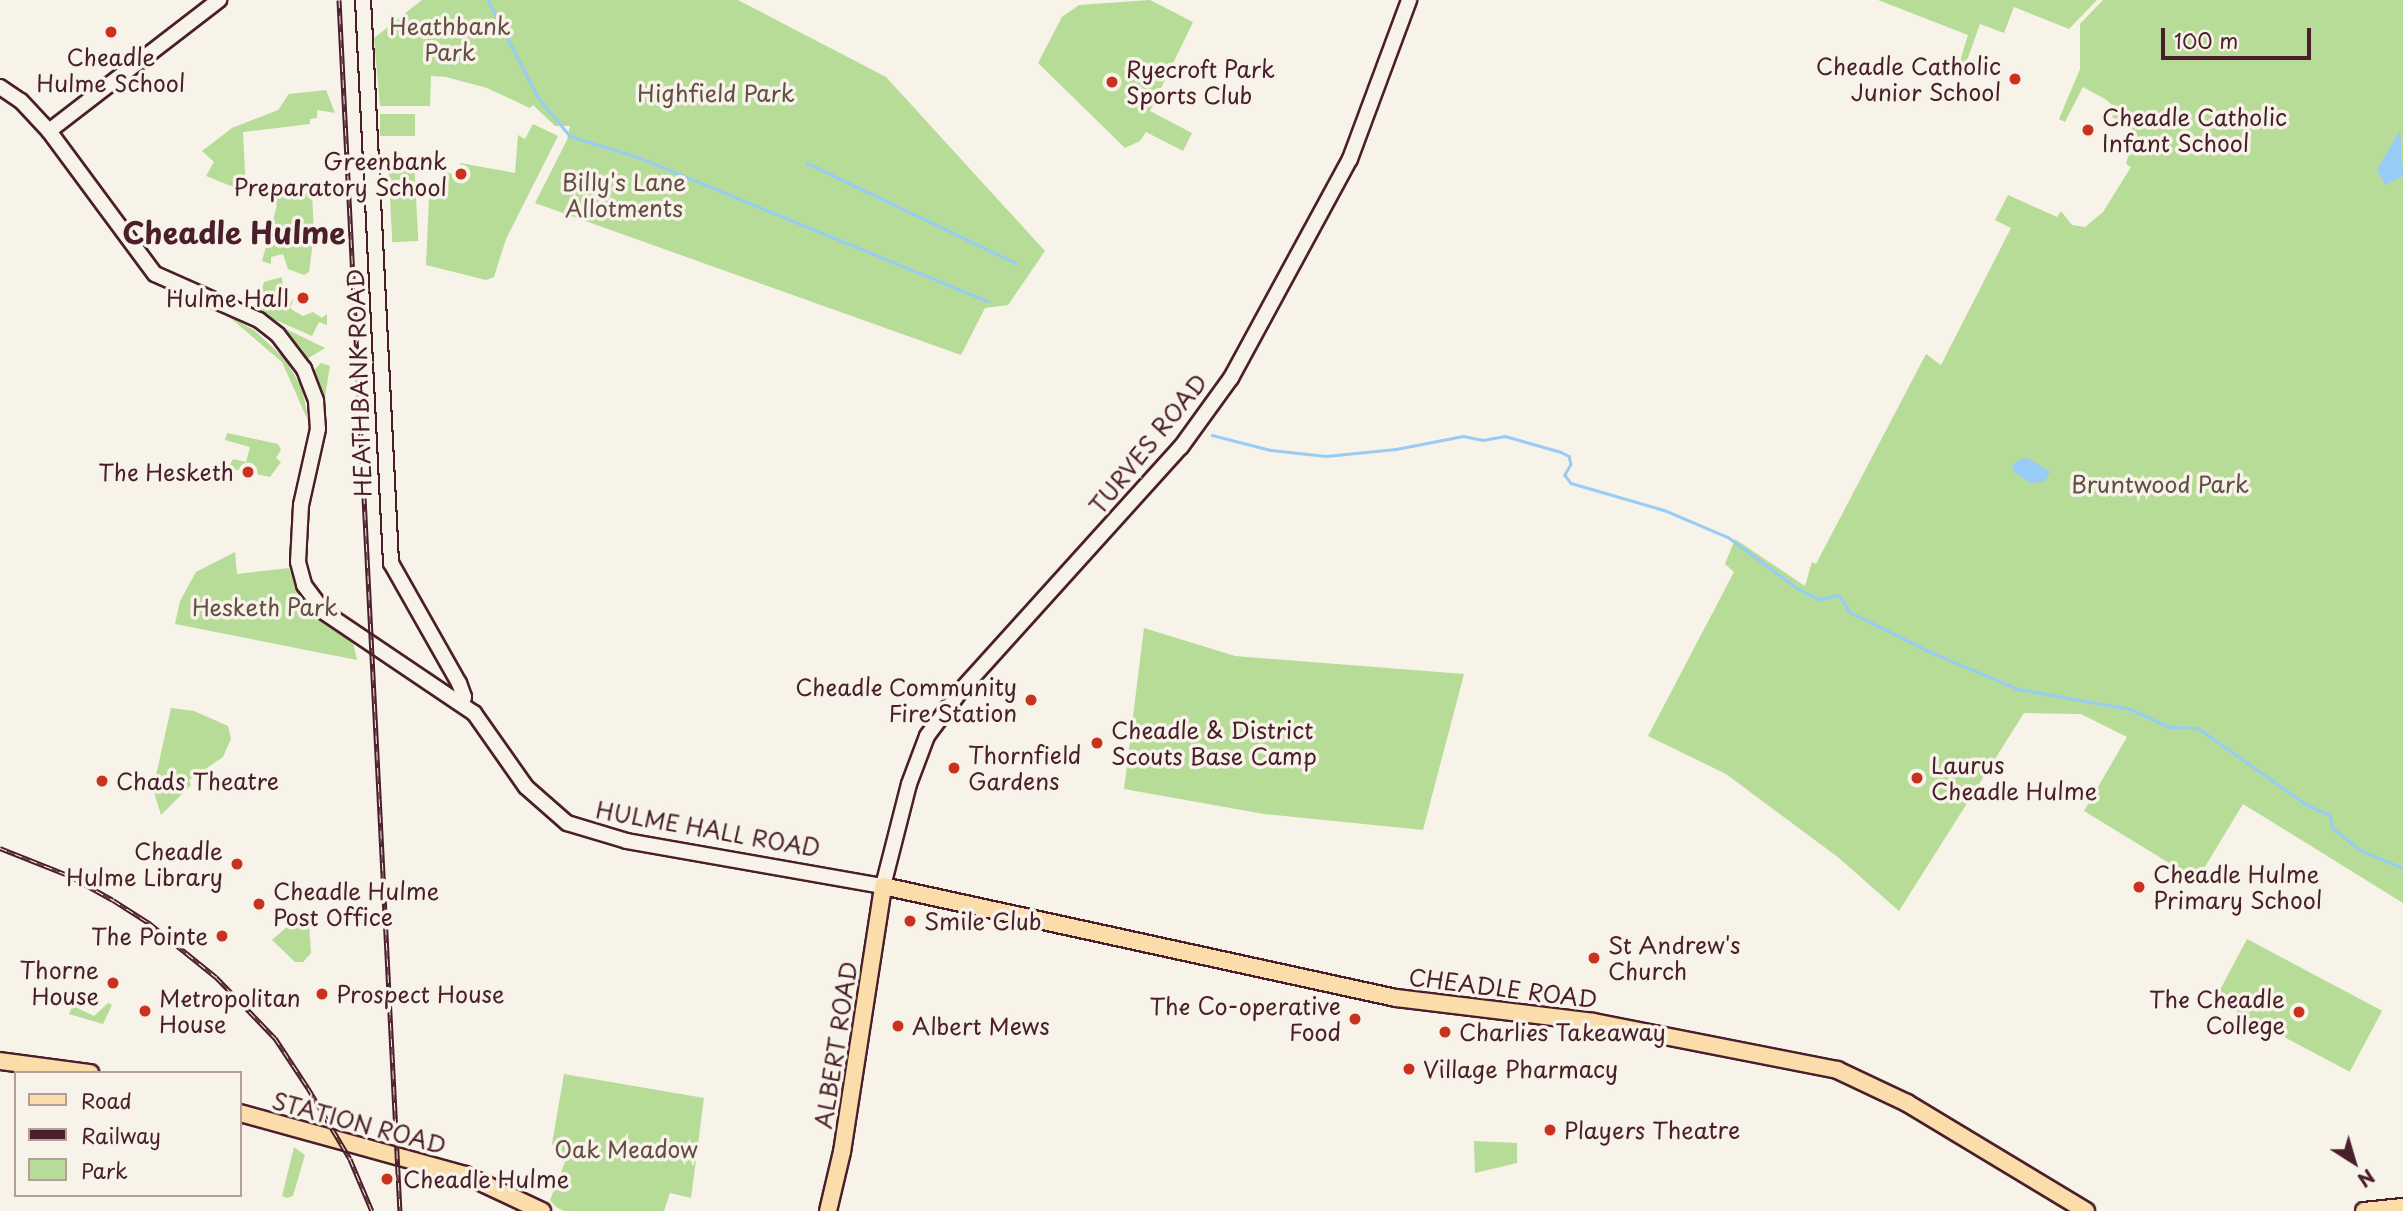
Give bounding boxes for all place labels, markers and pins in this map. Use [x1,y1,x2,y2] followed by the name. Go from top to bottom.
[103,24,119,40] marker: Cheadle Hulme School
[35,43,187,97] place label: Cheadle Hulme School
[1814,52,2001,106] place label: Cheadle Catholic Junior School
[1126,55,1277,109] place label: Ryecroft Park Sports Club
[2007,71,2023,87] marker: Cheadle Catholic Junior School
[1104,74,1120,90] marker: Ryecroft Park Sports Club
[2102,103,2289,157] place label: Cheadle Catholic Infant School
[2080,122,2096,138] marker: Cheadle Catholic Infant School
[233,147,447,201] place label: Greenbank Preparatory School
[453,166,469,182] marker: Greenbank Preparatory School
[165,284,289,312] place label: Hulme Hall
[295,290,311,306] marker: Hulme Hall
[97,458,234,486] place label: The Hesketh
[240,464,256,480] marker: The Hesketh
[793,673,1017,727] place label: Cheadle Community Fire Station
[1023,692,1039,708] marker: Cheadle Community Fire Station
[1111,716,1318,770] place label: Cheadle & District Scouts Base Camp
[1089,735,1105,751] marker: Cheadle & District Scouts Base Camp
[968,741,1081,795] place label: Thornfield Gardens
[1931,751,2099,805] place label: Laurus Cheadle Hulme
[946,760,962,776] marker: Thornfield Gardens
[116,767,280,795] place label: Chads Theatre
[1909,770,1925,786] marker: Laurus Cheadle Hulme
[94,773,110,789] marker: Chads Theatre
[65,837,223,891] place label: Cheadle Hulme Library
[229,856,245,872] marker: Cheadle Hulme Library
[2153,860,2323,914] place label: Cheadle Hulme Primary School
[273,877,441,931] place label: Cheadle Hulme Post Office
[2131,879,2147,895] marker: Cheadle Hulme Primary School
[251,896,267,912] marker: Cheadle Hulme Post Office
[924,907,1042,935] place label: Smile Club
[902,913,918,929] marker: Smile Club
[91,922,208,950] place label: The Pointe
[214,928,230,944] marker: The Pointe
[1608,931,1742,985] place label: St Andrew's Church
[1586,950,1602,966] marker: St Andrew's Church
[20,956,99,1010] place label: Thorne House
[105,975,121,991] marker: Thorne House
[336,980,506,1008] place label: Prospect House
[159,984,301,1038] place label: Metropolitan House
[2148,985,2285,1039] place label: The Cheadle College
[314,986,330,1002] marker: Prospect House
[1149,992,1341,1046] place label: The Co-operative Food
[137,1003,153,1019] marker: Metropolitan House
[2291,1004,2307,1020] marker: The Cheadle College
[1347,1011,1363,1027] marker: The Co-operative Food
[912,1012,1051,1040] place label: Albert Mews
[890,1018,906,1034] marker: Albert Mews
[1459,1018,1668,1046] place label: Charlies Takeaway
[1437,1024,1453,1040] marker: Charlies Takeaway
[1423,1055,1619,1083] place label: Village Pharmacy
[1401,1061,1417,1077] marker: Village Pharmacy
[1564,1116,1740,1144] place label: Players Theatre
[1542,1122,1558,1138] marker: Players Theatre
[403,1165,571,1193] place label: Cheadle Hulme
[377,1169,397,1189] marker: Cheadle Hulme

